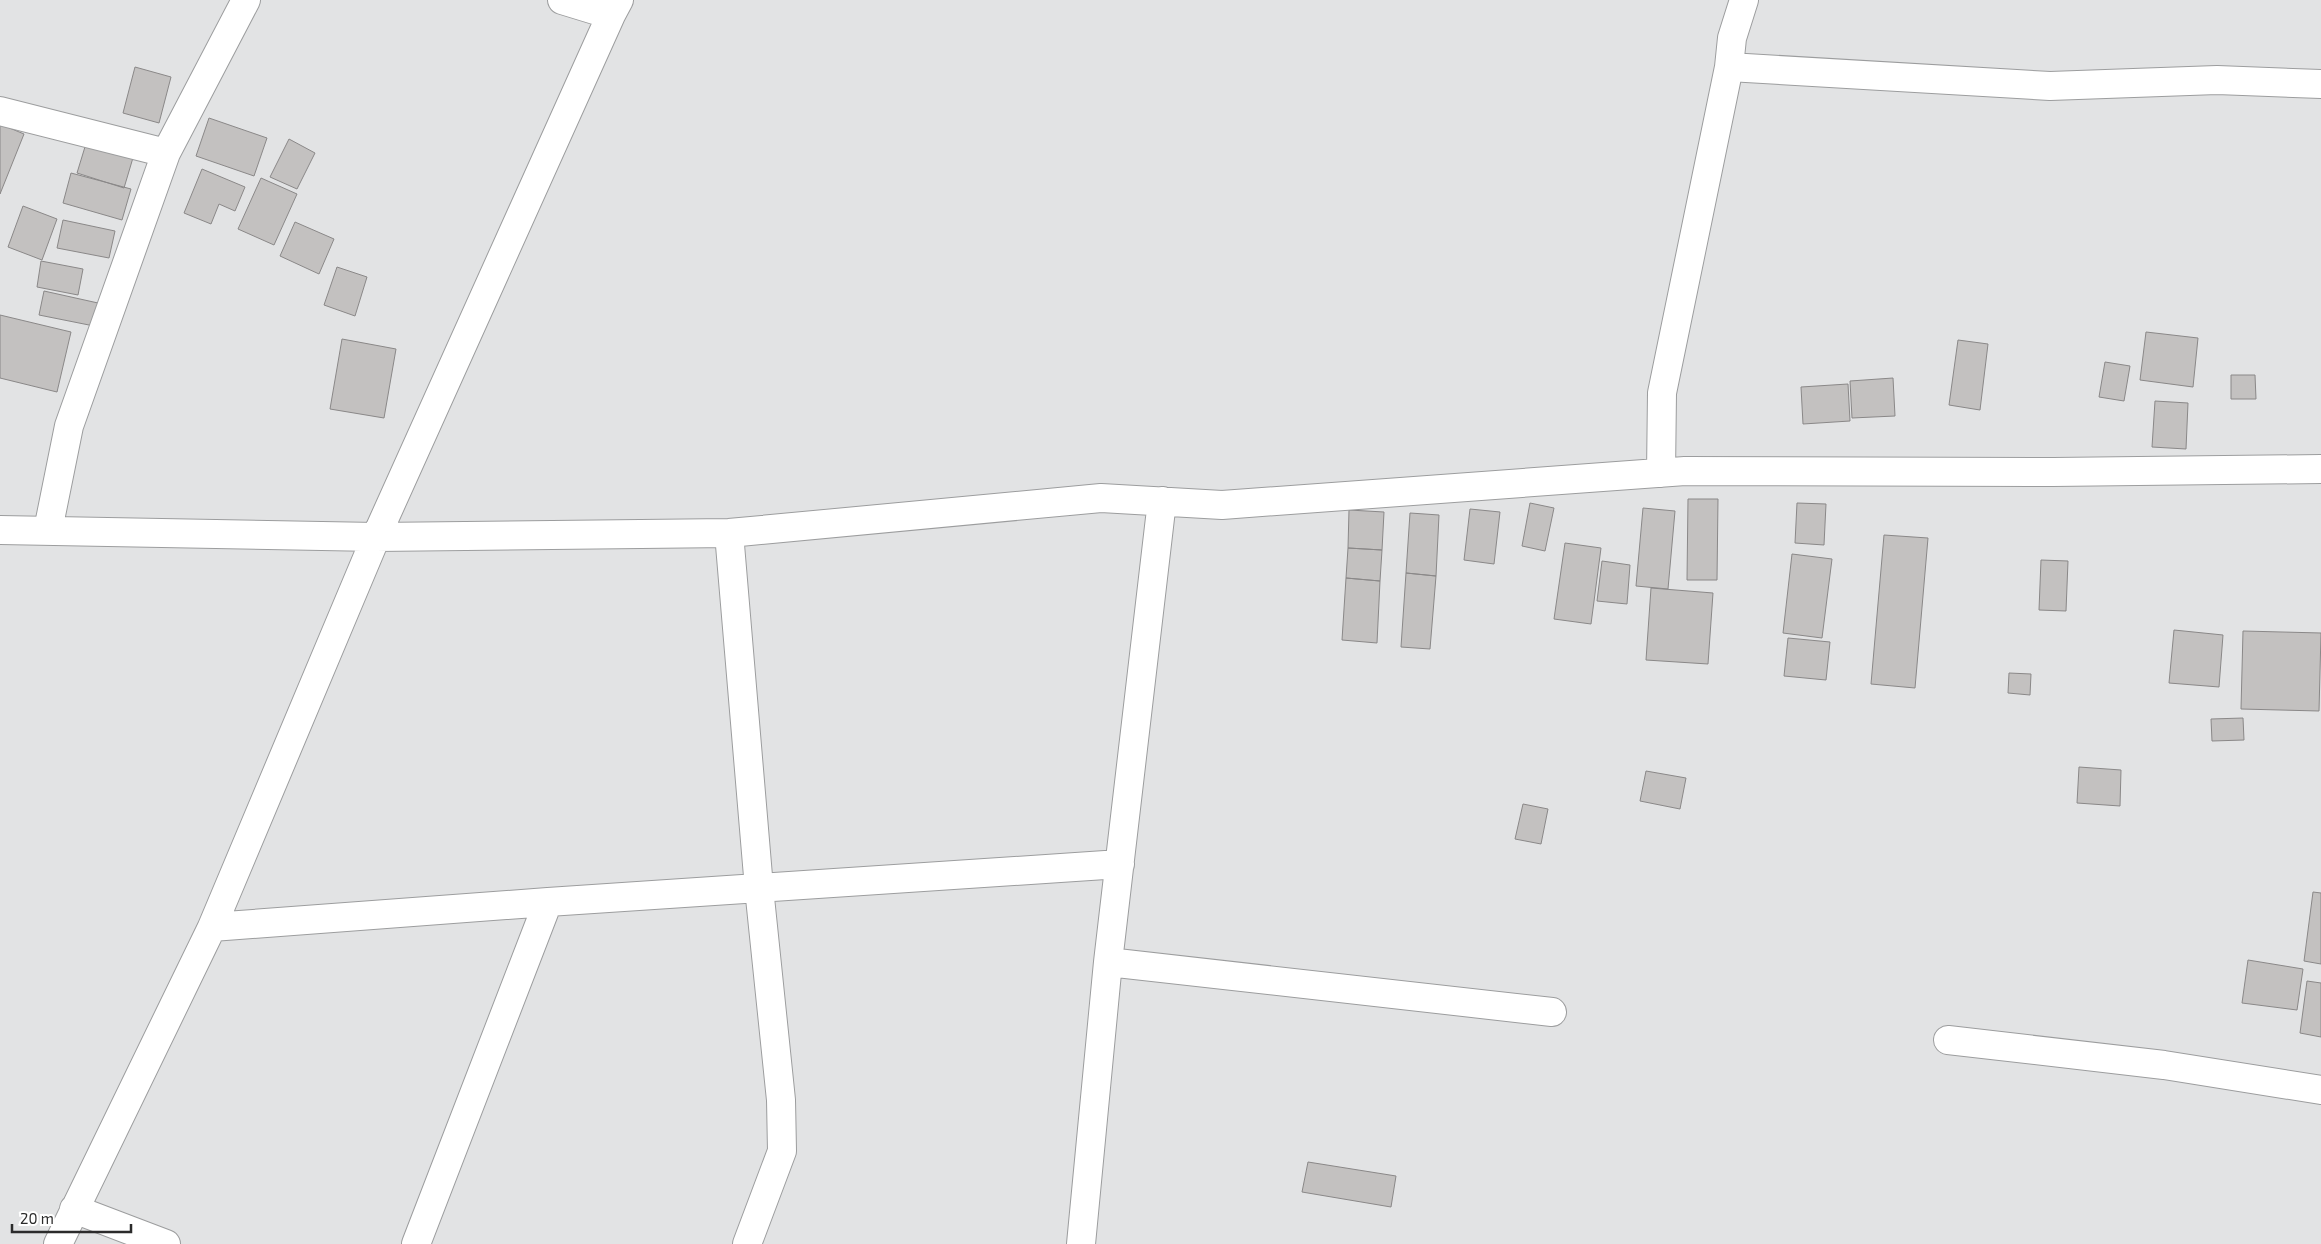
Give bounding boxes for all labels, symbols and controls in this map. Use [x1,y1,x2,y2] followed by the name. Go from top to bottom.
[12,1202,131,1234] scale bar
[20,1209,54,1227] text: 20 m

